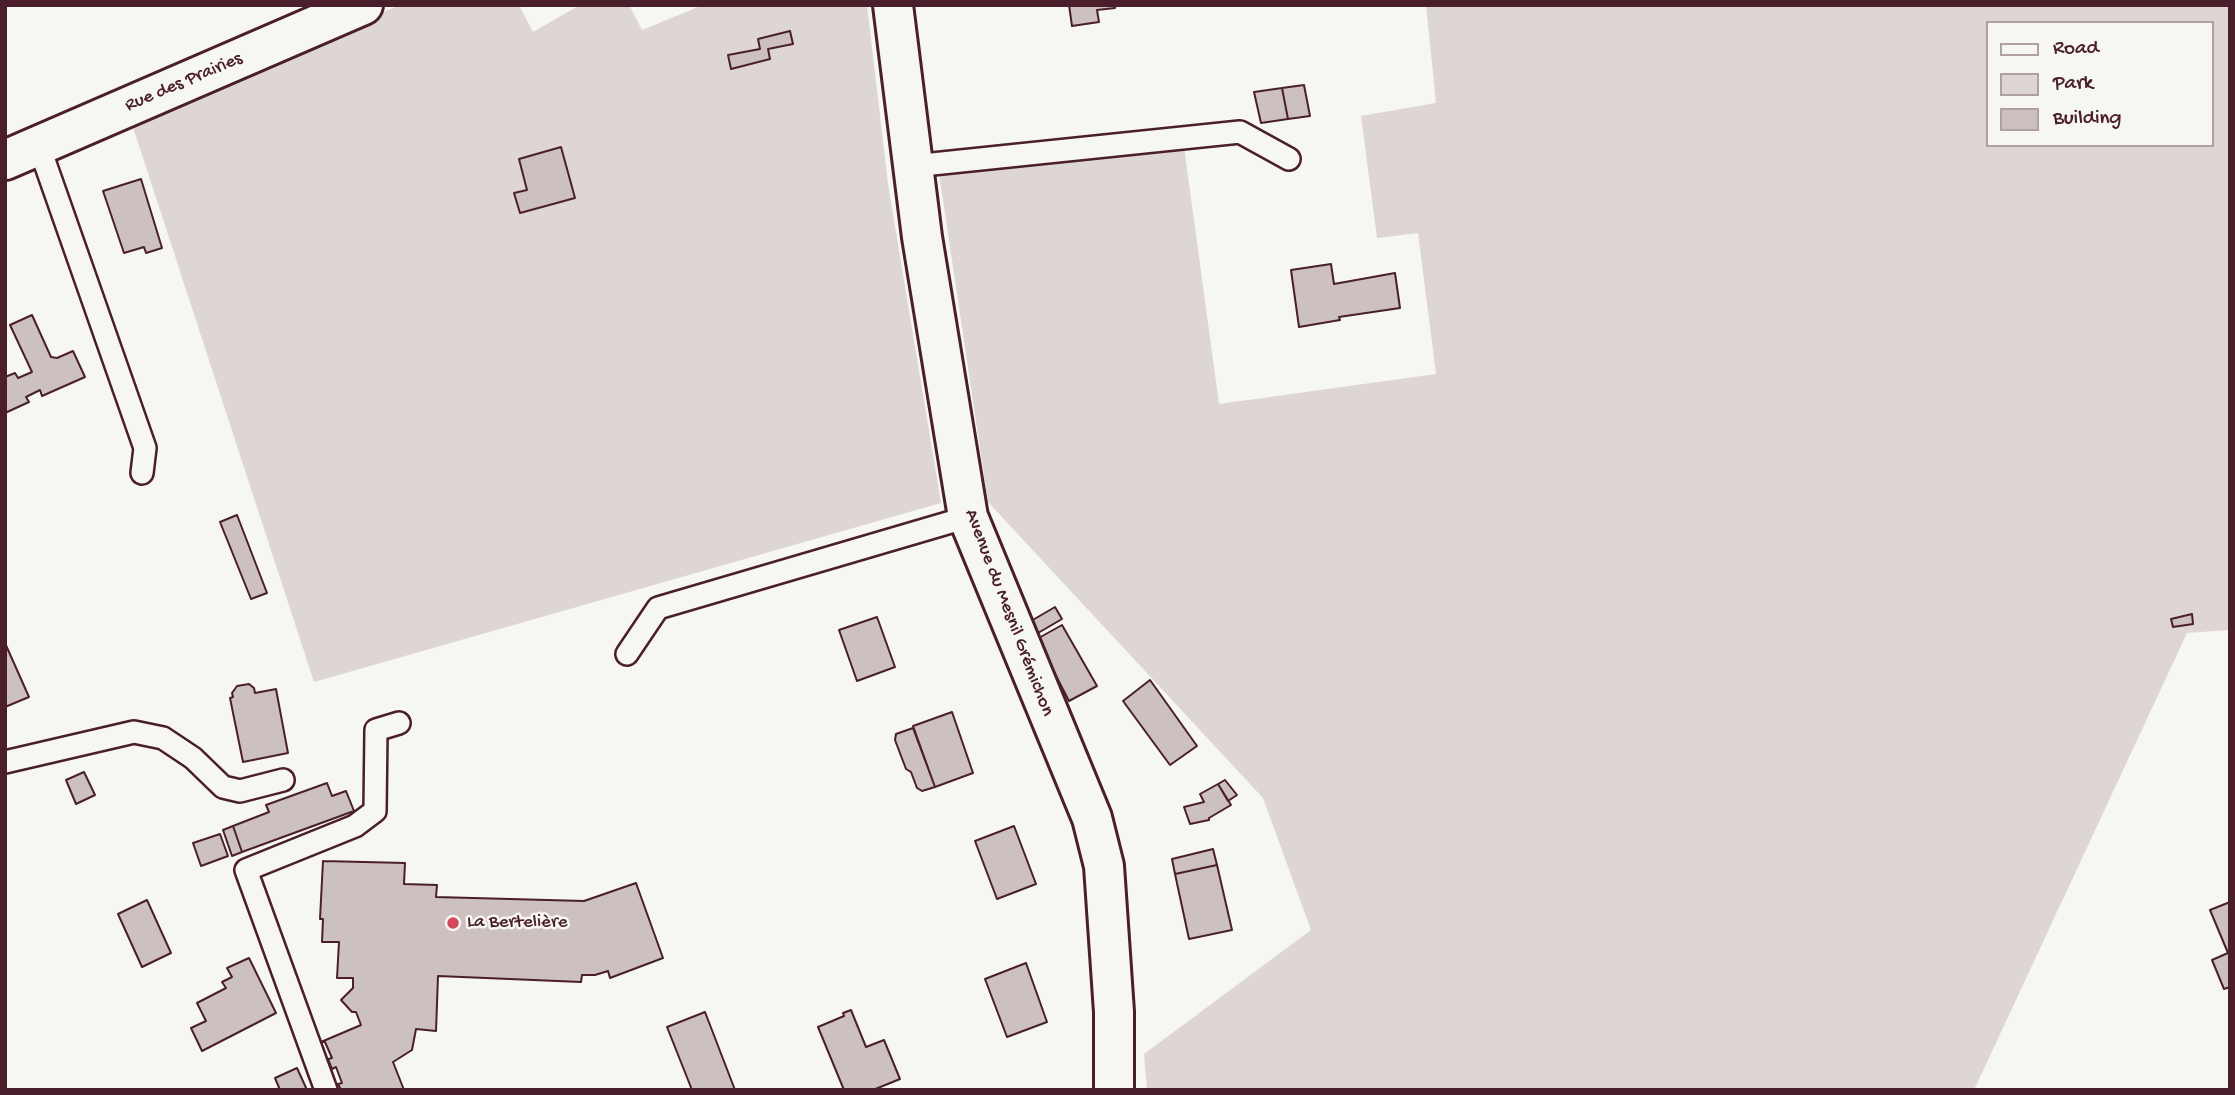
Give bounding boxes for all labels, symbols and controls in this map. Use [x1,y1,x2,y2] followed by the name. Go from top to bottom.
[1986,21,2214,147] legend
[2053,37,2099,62] text: Road
[122,48,246,118] street label: Rue des Prairies
[2053,72,2093,97] text: Park
[2053,107,2122,132] text: Building
[958,506,1058,720] street label: Avenue du Mesnil Grémichon
[467,912,567,934] place label: La Bertelière
[445,915,461,931] marker: La Bertelière

